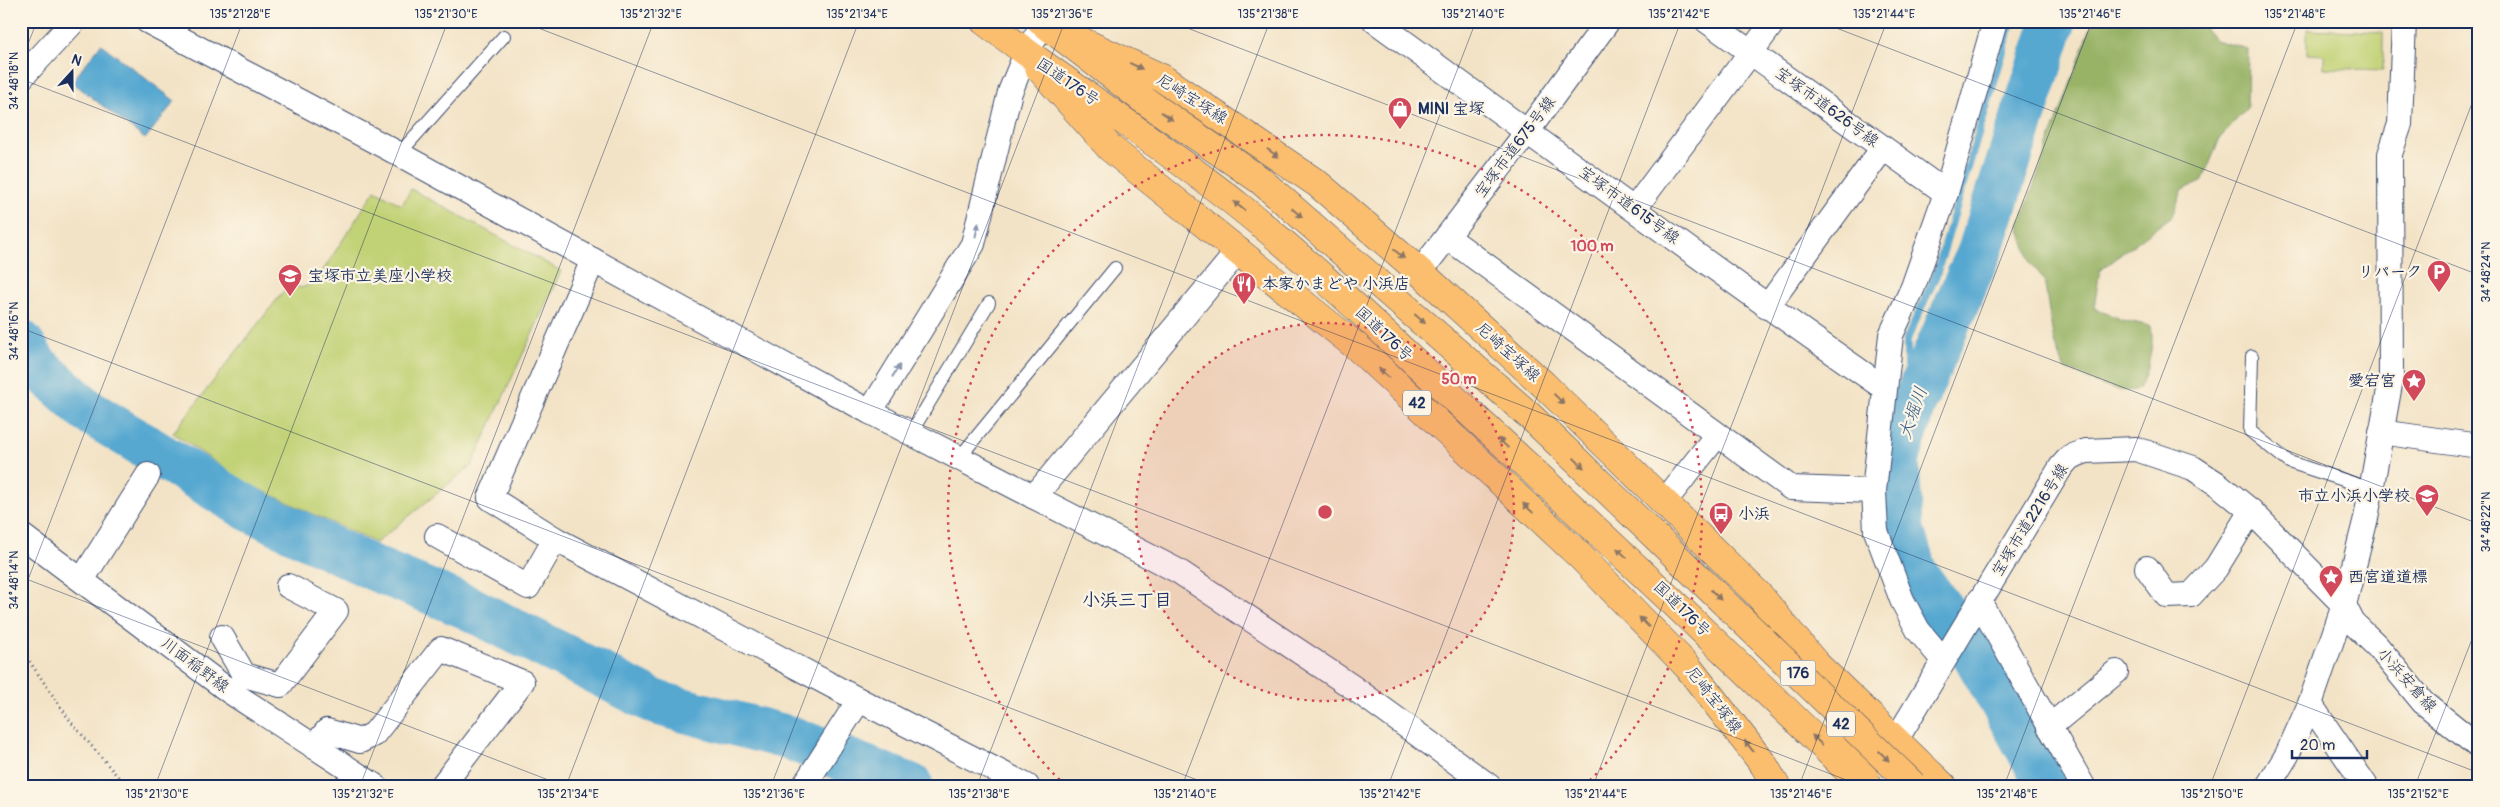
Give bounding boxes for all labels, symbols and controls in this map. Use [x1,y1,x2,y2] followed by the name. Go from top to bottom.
[210,7,270,22] text: 135°21'28"E
[415,7,477,22] text: 135°21'30"E
[620,7,682,22] text: 135°21'32"E
[826,7,888,22] text: 135°21'34"E
[1031,7,1093,22] text: 135°21'36"E
[1238,7,1298,22] text: 135°21'38"E
[1441,7,1505,22] text: 135°21'40"E
[1648,7,1710,22] text: 135°21'42"E
[1853,7,1915,22] text: 135°21'44"E
[2059,7,2121,22] text: 135°21'46"E
[2264,7,2326,22] text: 135°21'48"E
[48,48,98,98] north arrow
[69,51,84,70] text: N
[7,52,22,110] text: 34°48'18"N
[1033,54,1103,110] street label: 国道176号
[1129,62,1143,70] one-way arrow
[1771,63,1883,151] street label: 宝塚市道626号線
[1153,69,1231,129] street label: 尼崎宝塚線
[1470,92,1560,202] street label: 宝塚市道675号線
[1387,96,1413,130] shop icon: MINI 宝塚
[1418,99,1485,119] place label: MINI 宝塚
[1160,111,1174,121] one-way arrow
[1266,148,1280,158] one-way arrow
[1574,162,1684,248] street label: 宝塚市道615号線
[1232,201,1245,212] one-way arrow
[1290,207,1303,218] one-way arrow
[973,222,981,238] one-way arrow
[1571,237,1613,256] text: 100 m
[2479,242,2494,302] text: 34°48'24"N
[1393,249,1406,260] one-way arrow
[2426,259,2452,293] parking icon: リパーク
[2358,262,2422,282] place label: リパーク
[277,263,303,297] school or university icon: 宝塚市立美座小学校
[308,266,452,286] place label: 宝塚市立美座小学校
[1231,271,1257,305] restaurant icon: 本家かまどや 小浜店
[1262,274,1410,294] place label: 本家かまどや 小浜店
[7,302,22,360] text: 34°48'16"N
[1351,302,1417,366] street label: 国道176号
[1413,314,1426,325] one-way arrow
[1472,318,1544,386] street label: 尼崎宝塚線
[891,364,900,377] one-way arrow
[1378,367,1391,378] one-way arrow
[2401,368,2427,402] place icon: 愛宕宮
[1442,370,1476,389] text: 50 m
[2348,371,2396,391] place label: 愛宕宮
[1893,384,1933,442] water label: 大堀川
[1403,390,1431,416] road number: 42
[1552,393,1564,405] one-way arrow
[1497,437,1509,449] one-way arrow
[1573,457,1585,469] one-way arrow
[1987,460,2073,580] street label: 宝塚市道2216号線
[2414,483,2440,517] school or university icon: 市立小浜小学校
[2298,486,2410,506] place label: 市立小浜小学校
[2479,492,2494,552] text: 34°48'22"N
[1708,501,1734,535] bus stop icon: 小浜
[1523,502,1535,514] one-way arrow
[1316,503,1334,521] centre of rings
[1738,504,1770,524] place label: 小浜
[1617,547,1629,559] one-way arrow
[7,551,22,609] text: 34°48'14"N
[2318,564,2344,598] place icon: 西宮道道標
[2348,567,2428,587] place label: 西宮道道標
[1649,577,1715,641] street label: 国道176号
[1082,589,1172,612] district label: 小浜三丁目
[1710,589,1722,601] one-way arrow
[1638,616,1650,628] one-way arrow
[157,633,233,697] street label: 川面稲野線
[2373,644,2441,716] street label: 小浜安倉線
[1780,660,1816,686] road number: 176
[1681,662,1747,738] street label: 尼崎宝塚線
[1827,712,1855,736] road number: 42
[2292,727,2368,759] scale bar
[1811,734,1823,746] one-way arrow
[2300,736,2335,755] text: 20 m
[1744,739,1754,753] one-way arrow
[1877,750,1889,762] one-way arrow
[126,787,188,802] text: 135°21'30"E
[332,787,394,802] text: 135°21'32"E
[537,787,599,802] text: 135°21'34"E
[743,787,805,802] text: 135°21'36"E
[949,787,1009,802] text: 135°21'38"E
[1153,787,1217,802] text: 135°21'40"E
[1359,787,1421,802] text: 135°21'42"E
[1565,787,1627,802] text: 135°21'44"E
[1770,787,1832,802] text: 135°21'46"E
[1976,787,2038,802] text: 135°21'48"E
[2181,787,2243,802] text: 135°21'50"E
[2387,787,2449,802] text: 135°21'52"E

